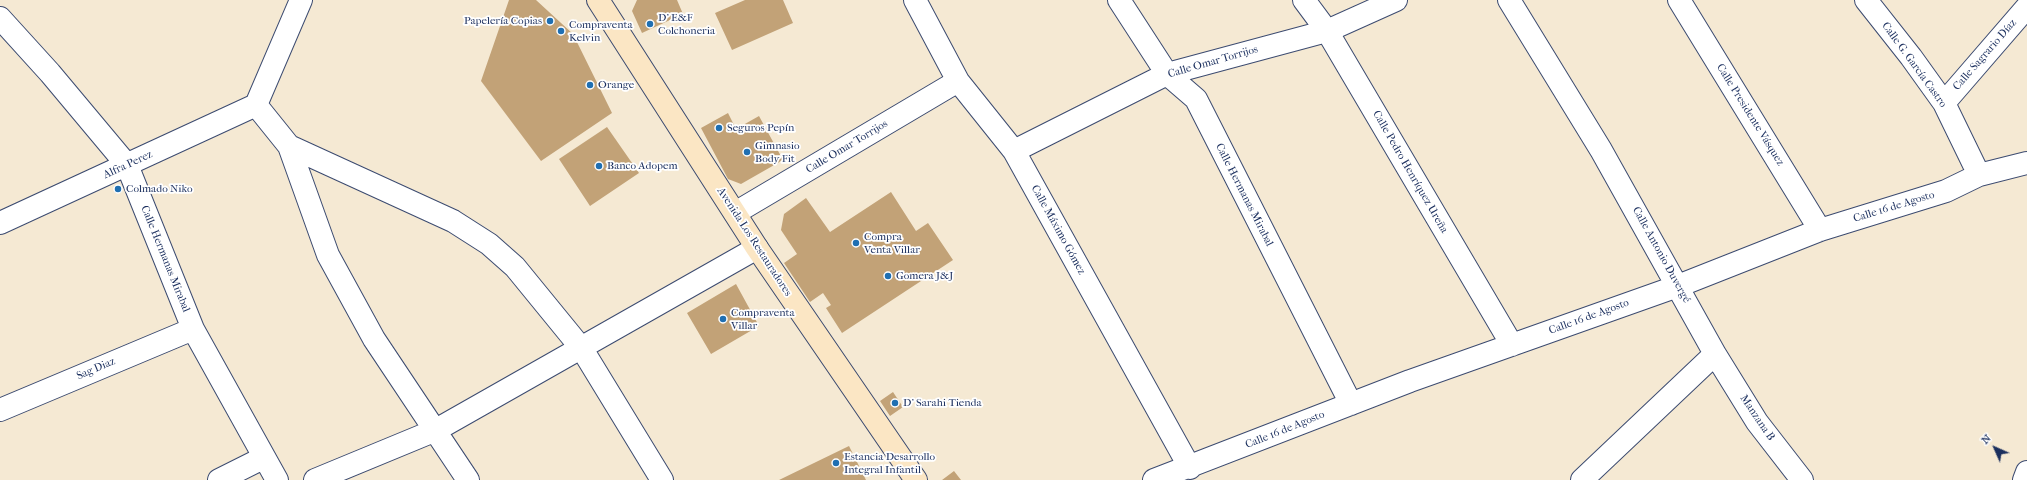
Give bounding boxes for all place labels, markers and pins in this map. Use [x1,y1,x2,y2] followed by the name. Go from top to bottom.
[658,11,715,37] place label: D' E&F Colchoneria
[464,14,542,28] place label: Papelería Copias
[545,16,555,26] marker: Papelería Copias
[569,18,633,44] place label: Compraventa Kelvin
[645,19,655,29] marker: D' E&F Colchoneria
[556,26,566,36] marker: Compraventa Kelvin
[598,78,634,92] place label: Orange
[585,80,595,90] marker: Orange
[727,121,794,135] place label: Seguros Pepín
[714,123,724,133] marker: Seguros Pepín
[755,139,799,165] place label: Gimnasio Body Fit
[742,147,752,157] marker: Gimnasio Body Fit
[607,159,678,173] place label: Banco Adopem
[594,161,604,171] marker: Banco Adopem
[126,182,193,196] place label: Colmado Niko
[113,184,123,194] marker: Colmado Niko
[864,230,920,256] place label: Compra Venta Villar
[851,238,861,248] marker: Compra Venta Villar
[896,269,953,283] place label: Gomera J&J
[883,271,893,281] marker: Gomera J&J
[731,306,795,332] place label: Compraventa Villar
[718,314,728,324] marker: Compraventa Villar
[903,396,982,410] place label: D' Sarahi Tienda
[890,398,900,408] marker: D' Sarahi Tienda
[844,450,935,476] place label: Estancia Desarrollo Integral Infantil
[831,458,841,468] marker: Estancia Desarrollo Integral Infantil

